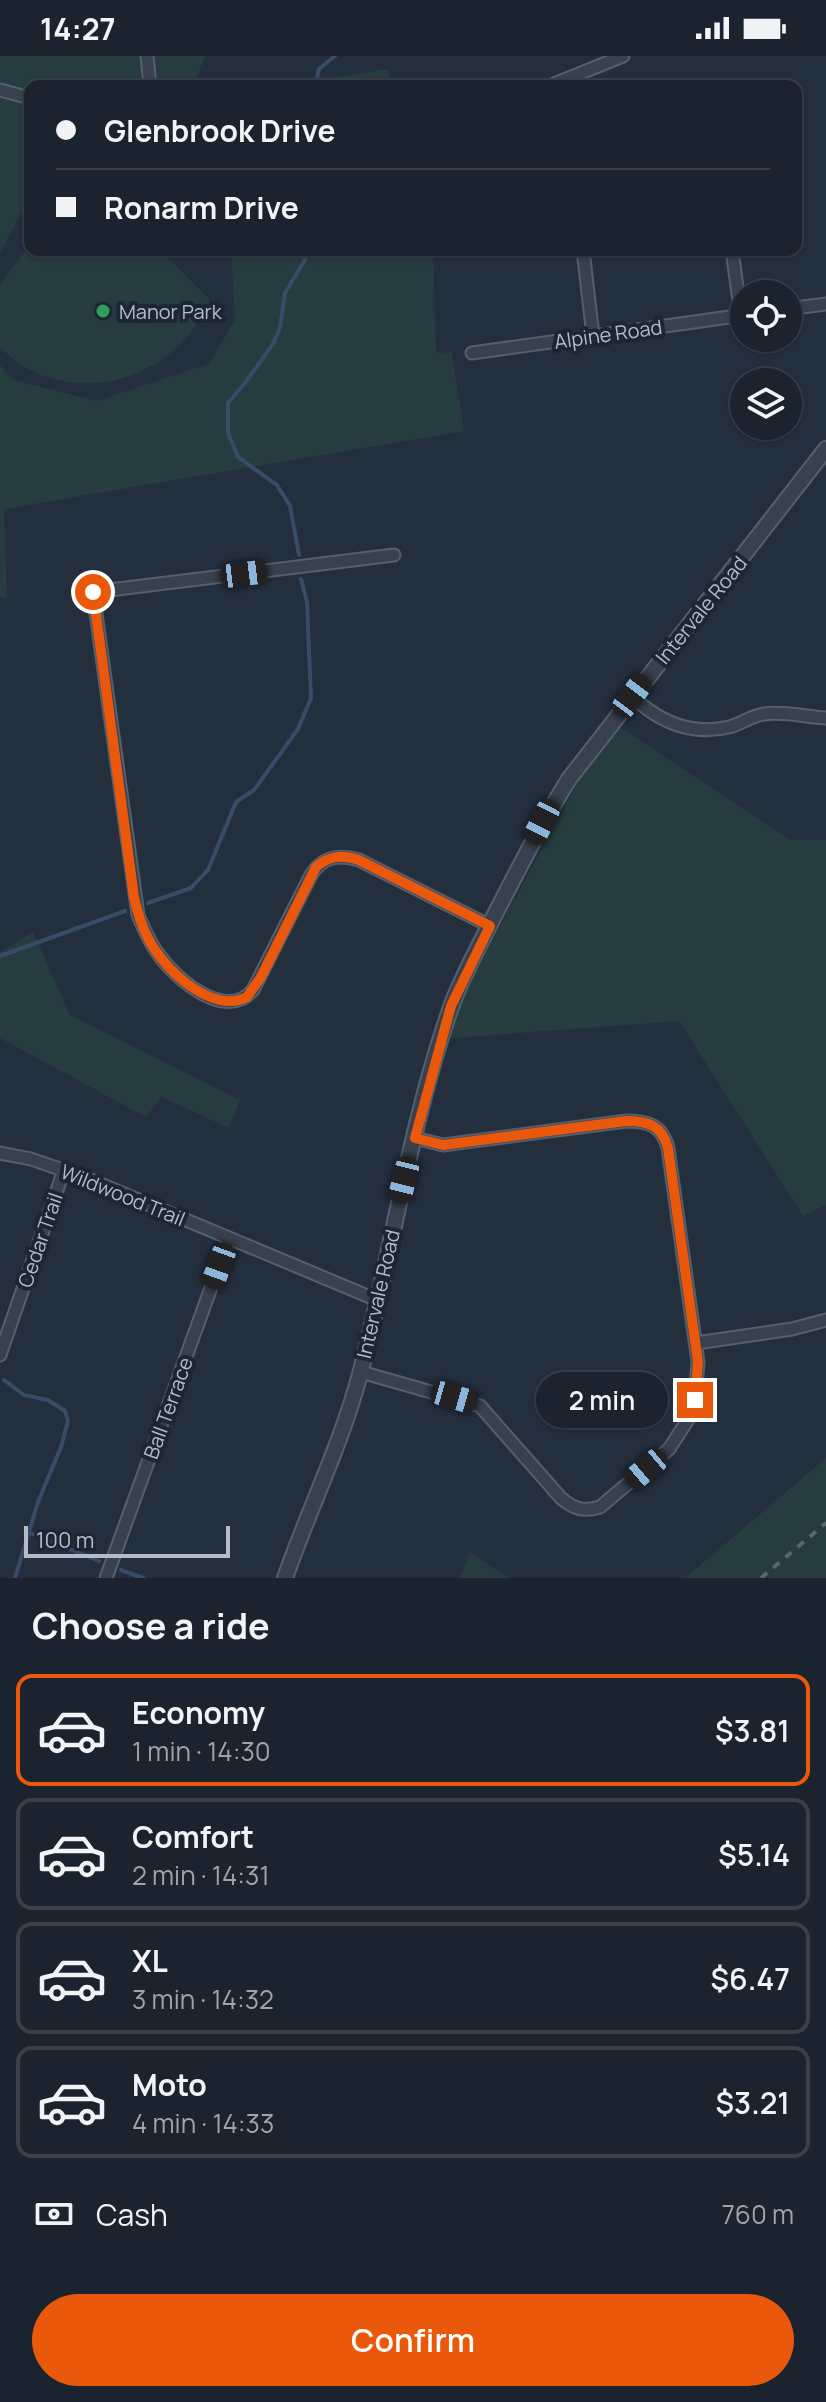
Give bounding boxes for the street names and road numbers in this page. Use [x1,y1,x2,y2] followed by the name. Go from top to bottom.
[552,313,664,355] street label: Alpine Road
[649,550,753,670] street label: Intervale Road
[57,1158,189,1232] street label: Wildwood Trail
[11,1189,69,1291] street label: Cedar Trail
[350,1227,406,1361] street label: Intervale Road
[137,1353,199,1463] street label: Ball Terrace

